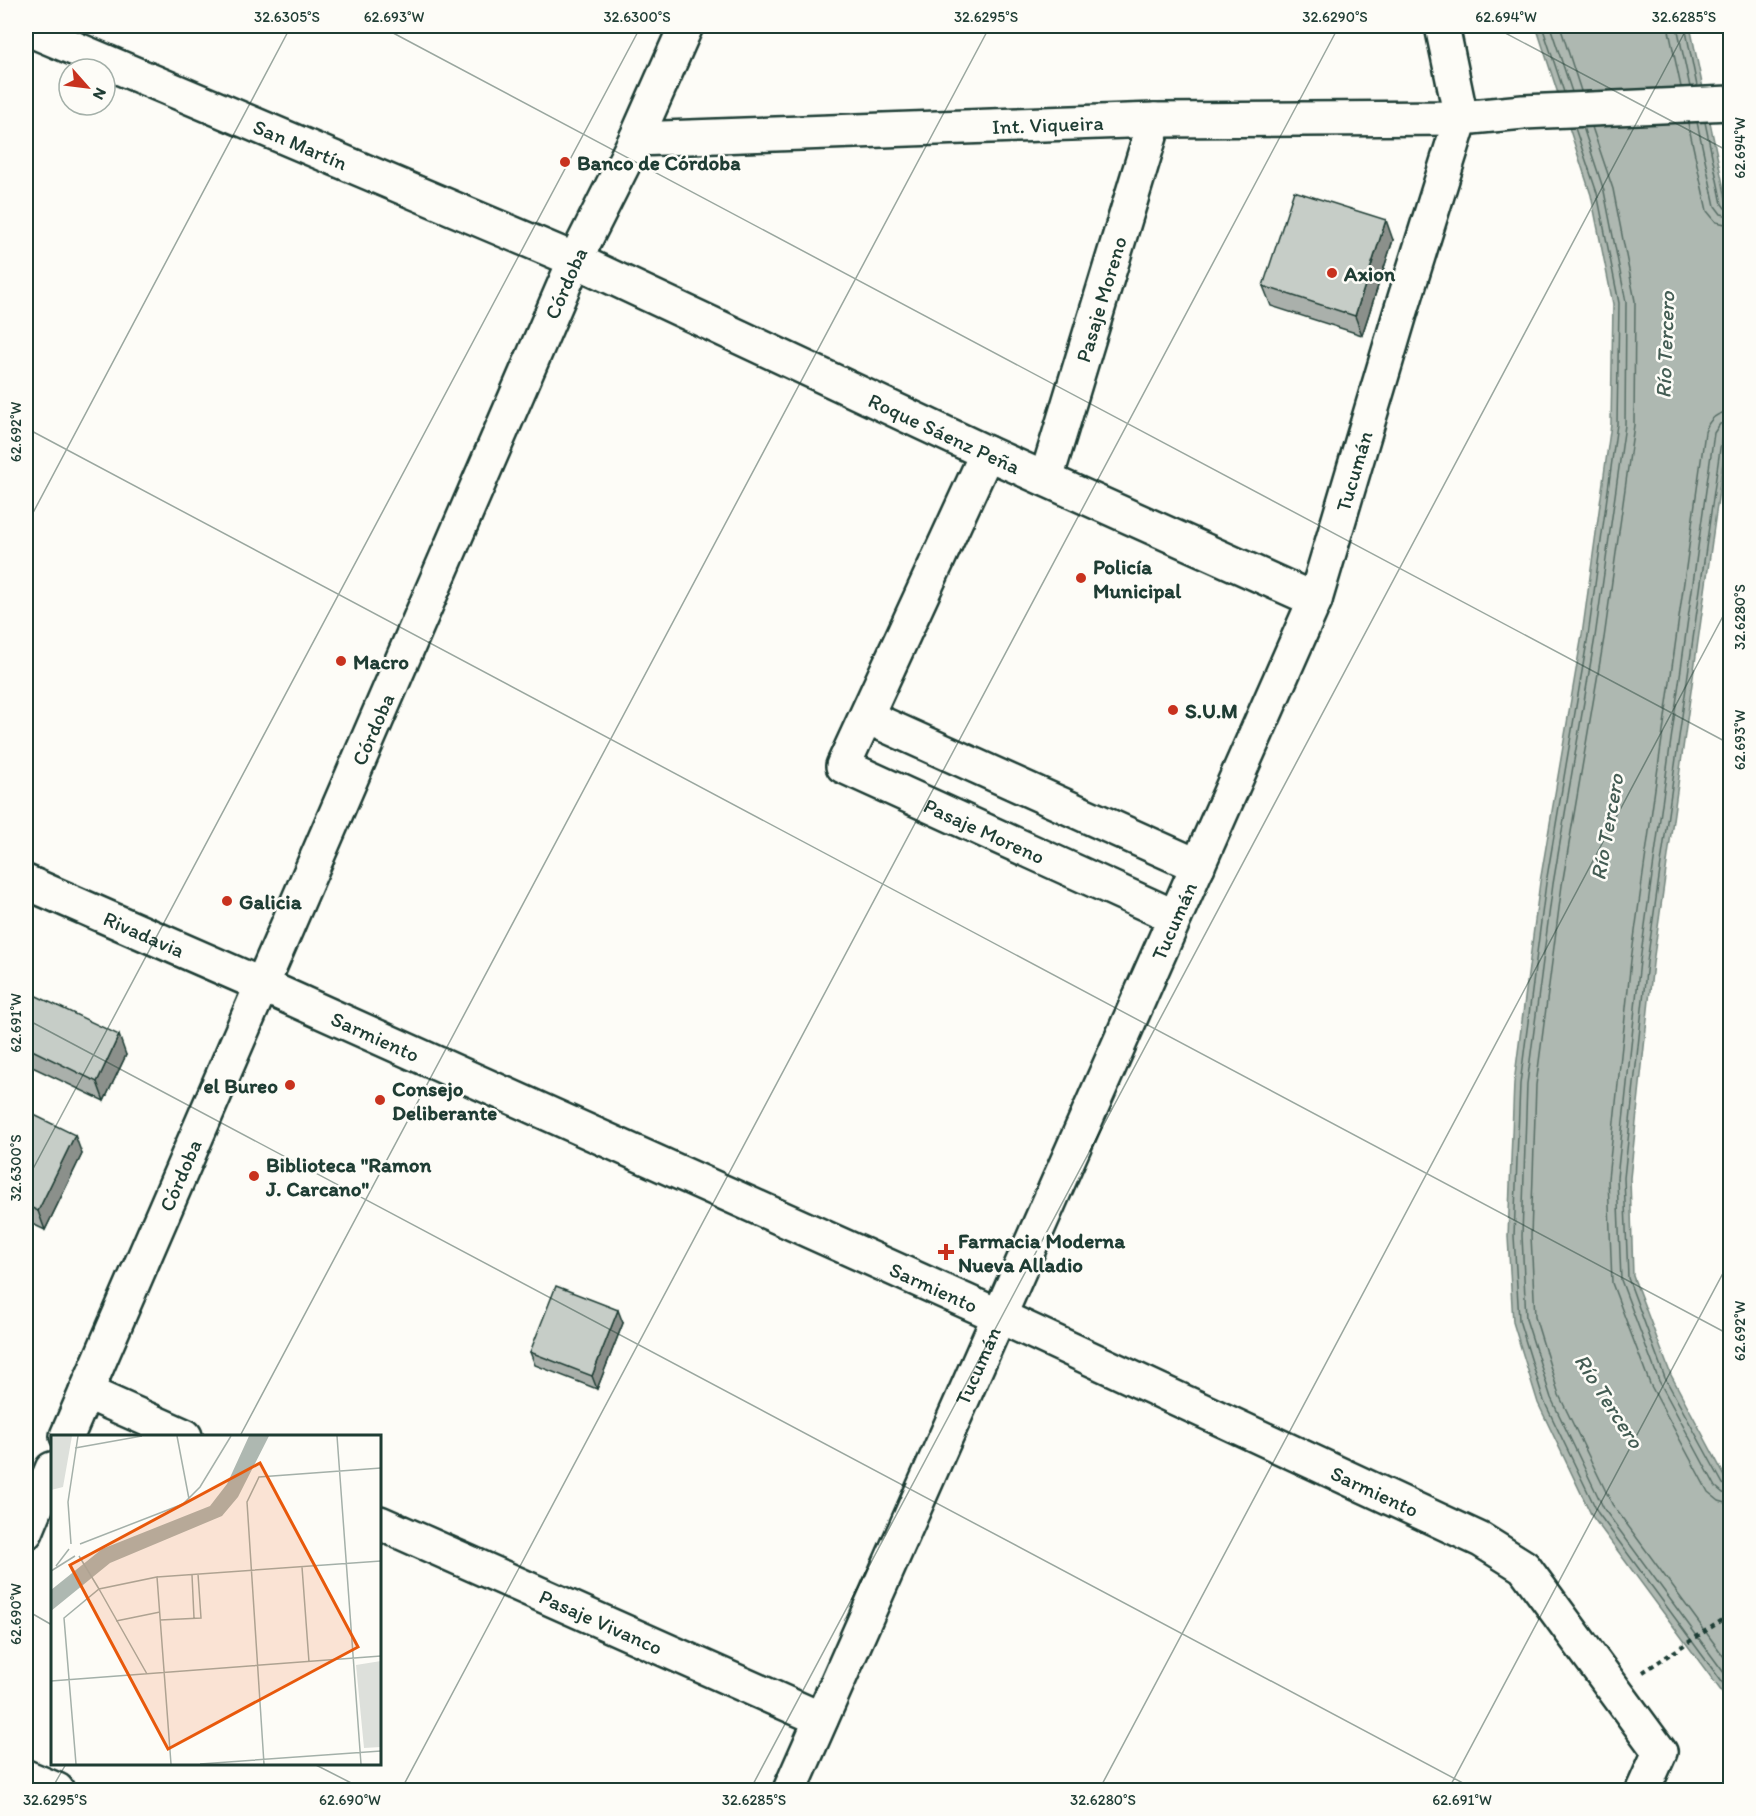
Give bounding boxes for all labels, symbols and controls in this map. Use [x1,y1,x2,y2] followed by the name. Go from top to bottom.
[254,8,320,26] text: 32.6305°S
[364,8,425,26] text: 62.693°W
[603,8,671,26] text: 32.6300°S
[954,8,1018,26] text: 32.6295°S
[1302,8,1368,26] text: 32.6290°S
[1475,8,1537,26] text: 62.694°W
[1652,8,1716,26] text: 32.6285°S
[57,57,117,117] north arrow
[89,85,111,103] text: N
[991,109,1104,138] street label: Int. Viqueira
[250,113,351,175] street label: San Martín
[1731,117,1749,179] text: 62.694°W
[577,150,741,175] place label: Banco de Córdoba
[558,155,572,169] marker: Banco de Córdoba
[1070,233,1131,365] street label: Pasaje Moreno
[539,243,592,323] street label: Córdoba
[1343,261,1396,286] place label: Axion
[1325,266,1339,280] marker: Axion
[1650,290,1680,399] water label: Río Tercero
[865,387,1024,479] street label: Roque Sáenz Peña
[7,402,25,462] text: 62.692°W
[1330,428,1377,514] street label: Tucumán
[1093,554,1182,604] place label: Policía Municipal
[1074,571,1088,585] marker: Policía Municipal
[1731,584,1749,650] text: 32.6280°S
[353,649,409,674] place label: Macro
[334,654,348,668] marker: Macro
[346,689,399,769] street label: Córdoba
[1185,698,1238,723] place label: S.U.M
[1166,703,1180,717] marker: S.U.M
[1731,709,1749,770] text: 62.693°W
[1584,771,1630,882] water label: Río Tercero
[920,792,1049,869] street label: Pasaje Moreno
[1145,878,1202,964] street label: Tucumán
[239,889,303,914] place label: Galicia
[220,894,234,908] marker: Galicia
[100,905,189,962] street label: Rivadavia
[7,993,25,1053] text: 62.691°W
[328,1005,424,1067] street label: Sarmiento
[203,1073,278,1098] place label: el Bureo
[392,1076,497,1125] place label: Consejo Deliberante
[283,1078,297,1092] marker: el Bureo
[373,1093,387,1107] marker: Consejo Deliberante
[7,1134,25,1202] text: 32.6300°S
[153,1135,206,1215] street label: Córdoba
[265,1152,432,1201] place label: Biblioteca "Ramon J. Carcano"
[247,1169,261,1183] marker: Biblioteca "Ramon J. Carcano"
[958,1228,1126,1277] place label: Farmacia Moderna Nueva Alladio
[939,1245,953,1259] marker: Farmacia Moderna Nueva Alladio
[886,1256,982,1317] street label: Sarmiento
[1731,1301,1749,1361] text: 62.692°W
[949,1322,1006,1408] street label: Tucumán
[1568,1349,1650,1454] water label: Río Tercero
[51,1435,381,1765] inset map
[1327,1460,1423,1522] street label: Sarmiento
[7,1583,25,1645] text: 62.690°W
[536,1583,667,1660] street label: Pasaje Vivanco
[23,1791,87,1809] text: 32.6295°S
[319,1791,381,1809] text: 62.690°W
[722,1791,786,1809] text: 32.6285°S
[1070,1791,1136,1809] text: 32.6280°S
[1432,1791,1492,1809] text: 62.691°W

